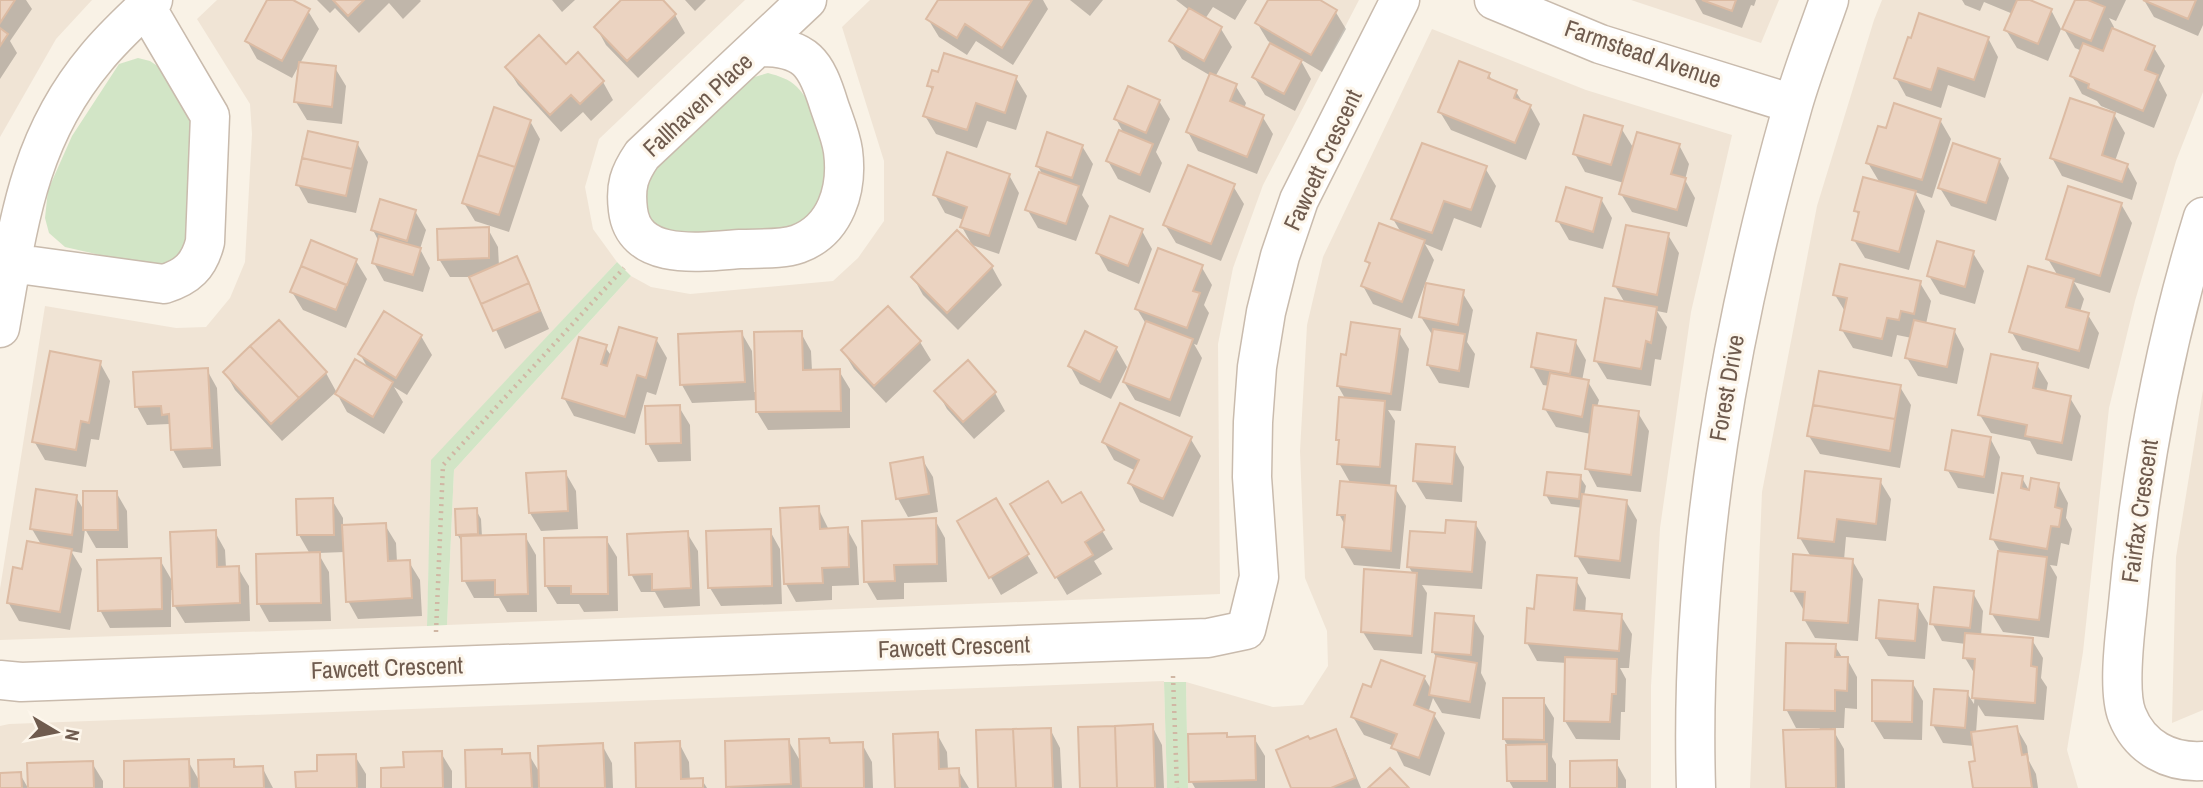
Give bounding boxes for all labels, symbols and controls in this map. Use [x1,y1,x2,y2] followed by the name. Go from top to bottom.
[1561,11,1726,95] street label: Farmstead Avenue
[636,45,759,163] street label: Fallhaven Place
[1275,83,1369,235] street label: Fawcett Crescent
[1701,332,1751,443] street label: Forest Drive
[2113,437,2165,585] street label: Fairfax Crescent
[877,627,1031,665] street label: Fawcett Crescent
[310,648,464,686] street label: Fawcett Crescent
[21,697,91,767] north arrow
[59,727,87,743] text: N

